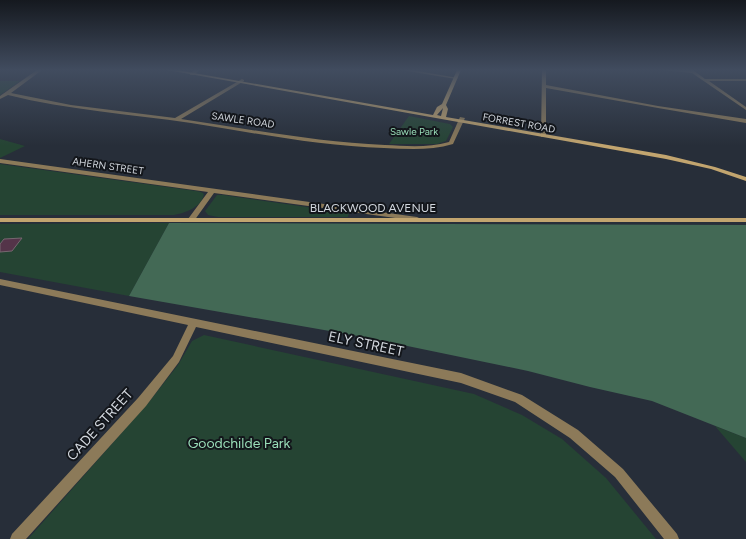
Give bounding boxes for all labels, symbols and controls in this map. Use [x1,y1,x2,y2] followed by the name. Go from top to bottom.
[211,109,275,131] street label: SAWLE ROAD
[482,110,556,136] street label: FORREST ROAD
[390,125,438,138] park label: Sawle Park
[71,155,145,178] street label: AHERN STREET
[310,201,436,215] street label: BLACKWOOD AVENUE
[327,328,406,360] street label: ELY STREET
[63,386,137,464] street label: CADE STREET
[188,435,291,452] park label: Goodchilde Park

